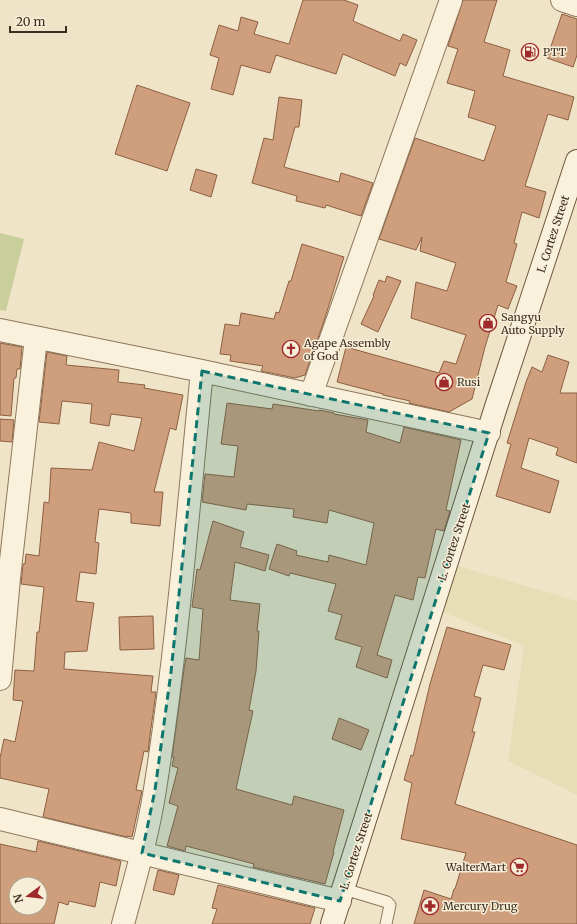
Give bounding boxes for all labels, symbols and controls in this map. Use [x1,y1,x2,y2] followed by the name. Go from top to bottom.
[10,8,66,34] scale bar
[16,14,45,29] text: 20 m
[520,42,540,62] fuel station icon: PTT
[543,45,567,59] place label: PTT
[534,193,572,274] street label: L. Cortez Street
[500,310,565,337] place label: Sangyu Auto Supply
[478,313,498,333] shop icon: Sangyu Auto Supply
[303,336,391,363] place label: Agape Assembly of God
[281,339,301,359] church icon: Agape Assembly of God
[434,372,454,392] shop icon: Rusi
[457,375,481,389] place label: Rusi
[435,501,473,582] street label: L. Cortez Street
[337,810,375,891] street label: L. Cortez Street
[509,857,529,877] supermarket icon: WalterMart
[445,860,507,874] place label: WalterMart
[8,876,48,916] north arrow
[10,892,26,905] text: N
[420,896,440,916] pharmacy icon: Mercury Drug
[443,899,518,913] place label: Mercury Drug

